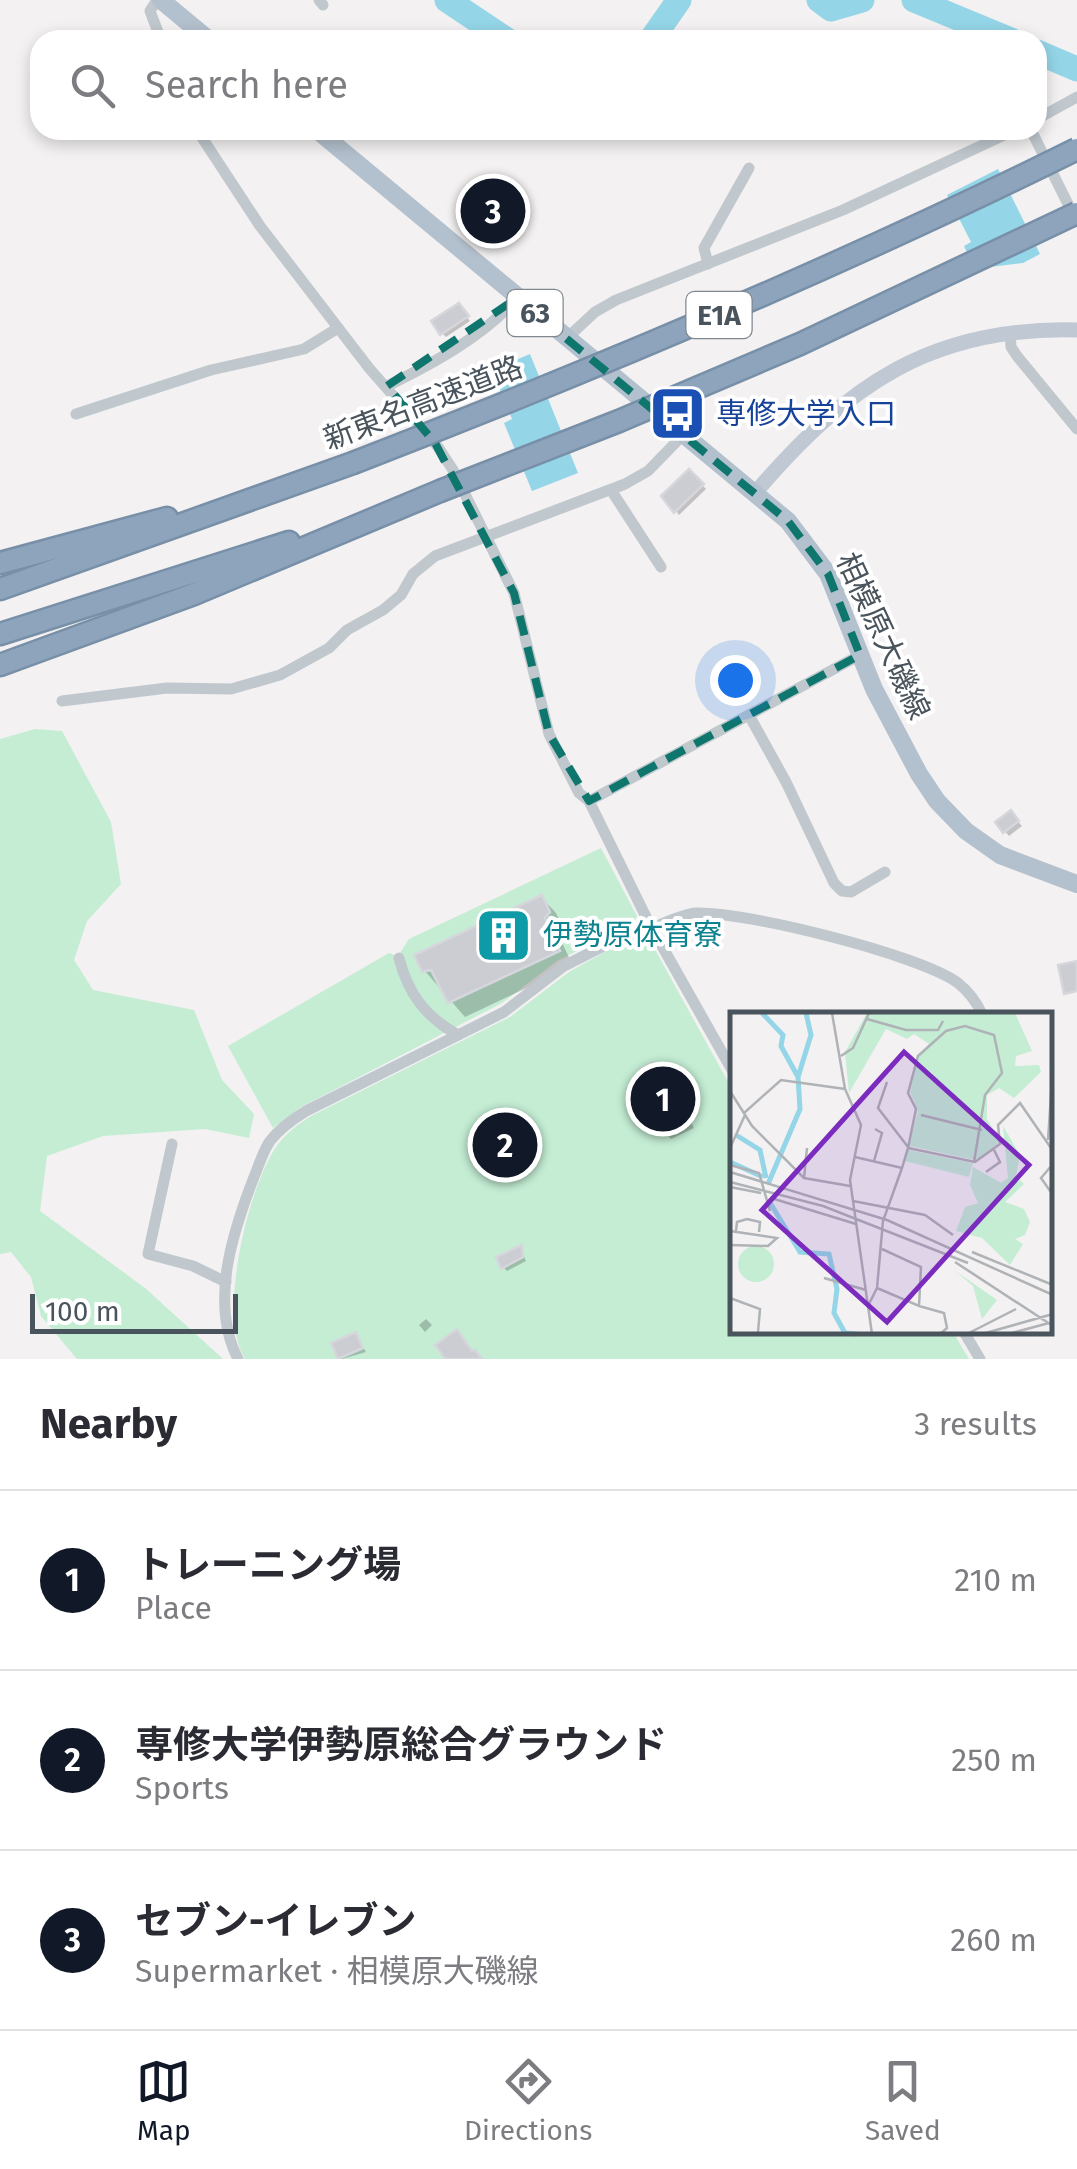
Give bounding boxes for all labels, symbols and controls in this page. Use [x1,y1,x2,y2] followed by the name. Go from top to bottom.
[30,30,1047,140] search box
[65,58,120,113] icon: search
[145,62,348,108] text: Search here
[460,174,526,248] pin: 3
[508,290,562,336] road number: 63
[686,292,752,338] road number: E1A
[319,349,527,457] street label: 新東名高速道路
[647,384,707,444] bus stop icon: 専修大学入口
[716,396,896,432] place label: 専修大学入口
[829,547,937,725] street label: 相模原大磯線
[710,655,761,706] your location
[474,905,534,965] building icon: 伊勢原体育寮
[543,917,723,953] place label: 伊勢原体育寮
[730,1012,1052,1334] inset map
[630,1062,696,1136] pin: 1
[472,1108,538,1182] pin: 2
[30,1289,238,1334] scale bar
[45,1295,120,1328] text: 100 m
[40,1399,177,1449] text: Nearby
[914,1405,1037,1443] text: 3 results
[135,1542,401,1588] text: トレーニング場
[65,1561,80,1599] text: 1
[954,1561,1037,1599] text: 210 m
[135,1589,212,1627] text: Place
[135,1722,667,1768] text: 専修大学伊勢原総合グラウンド
[64,1741,81,1779] text: 2
[951,1741,1037,1779] text: 250 m
[135,1769,229,1807] text: Sports
[135,1898,416,1944] text: セブン-イレブン
[64,1921,81,1959] text: 3
[950,1921,1037,1959] text: 260 m
[135,1952,539,1990] text: Supermarket · 相模原大磯線
[136,2054,191,2147] tab: Map
[464,2054,592,2147] tab: Directions
[865,2054,941,2147] tab: Saved

